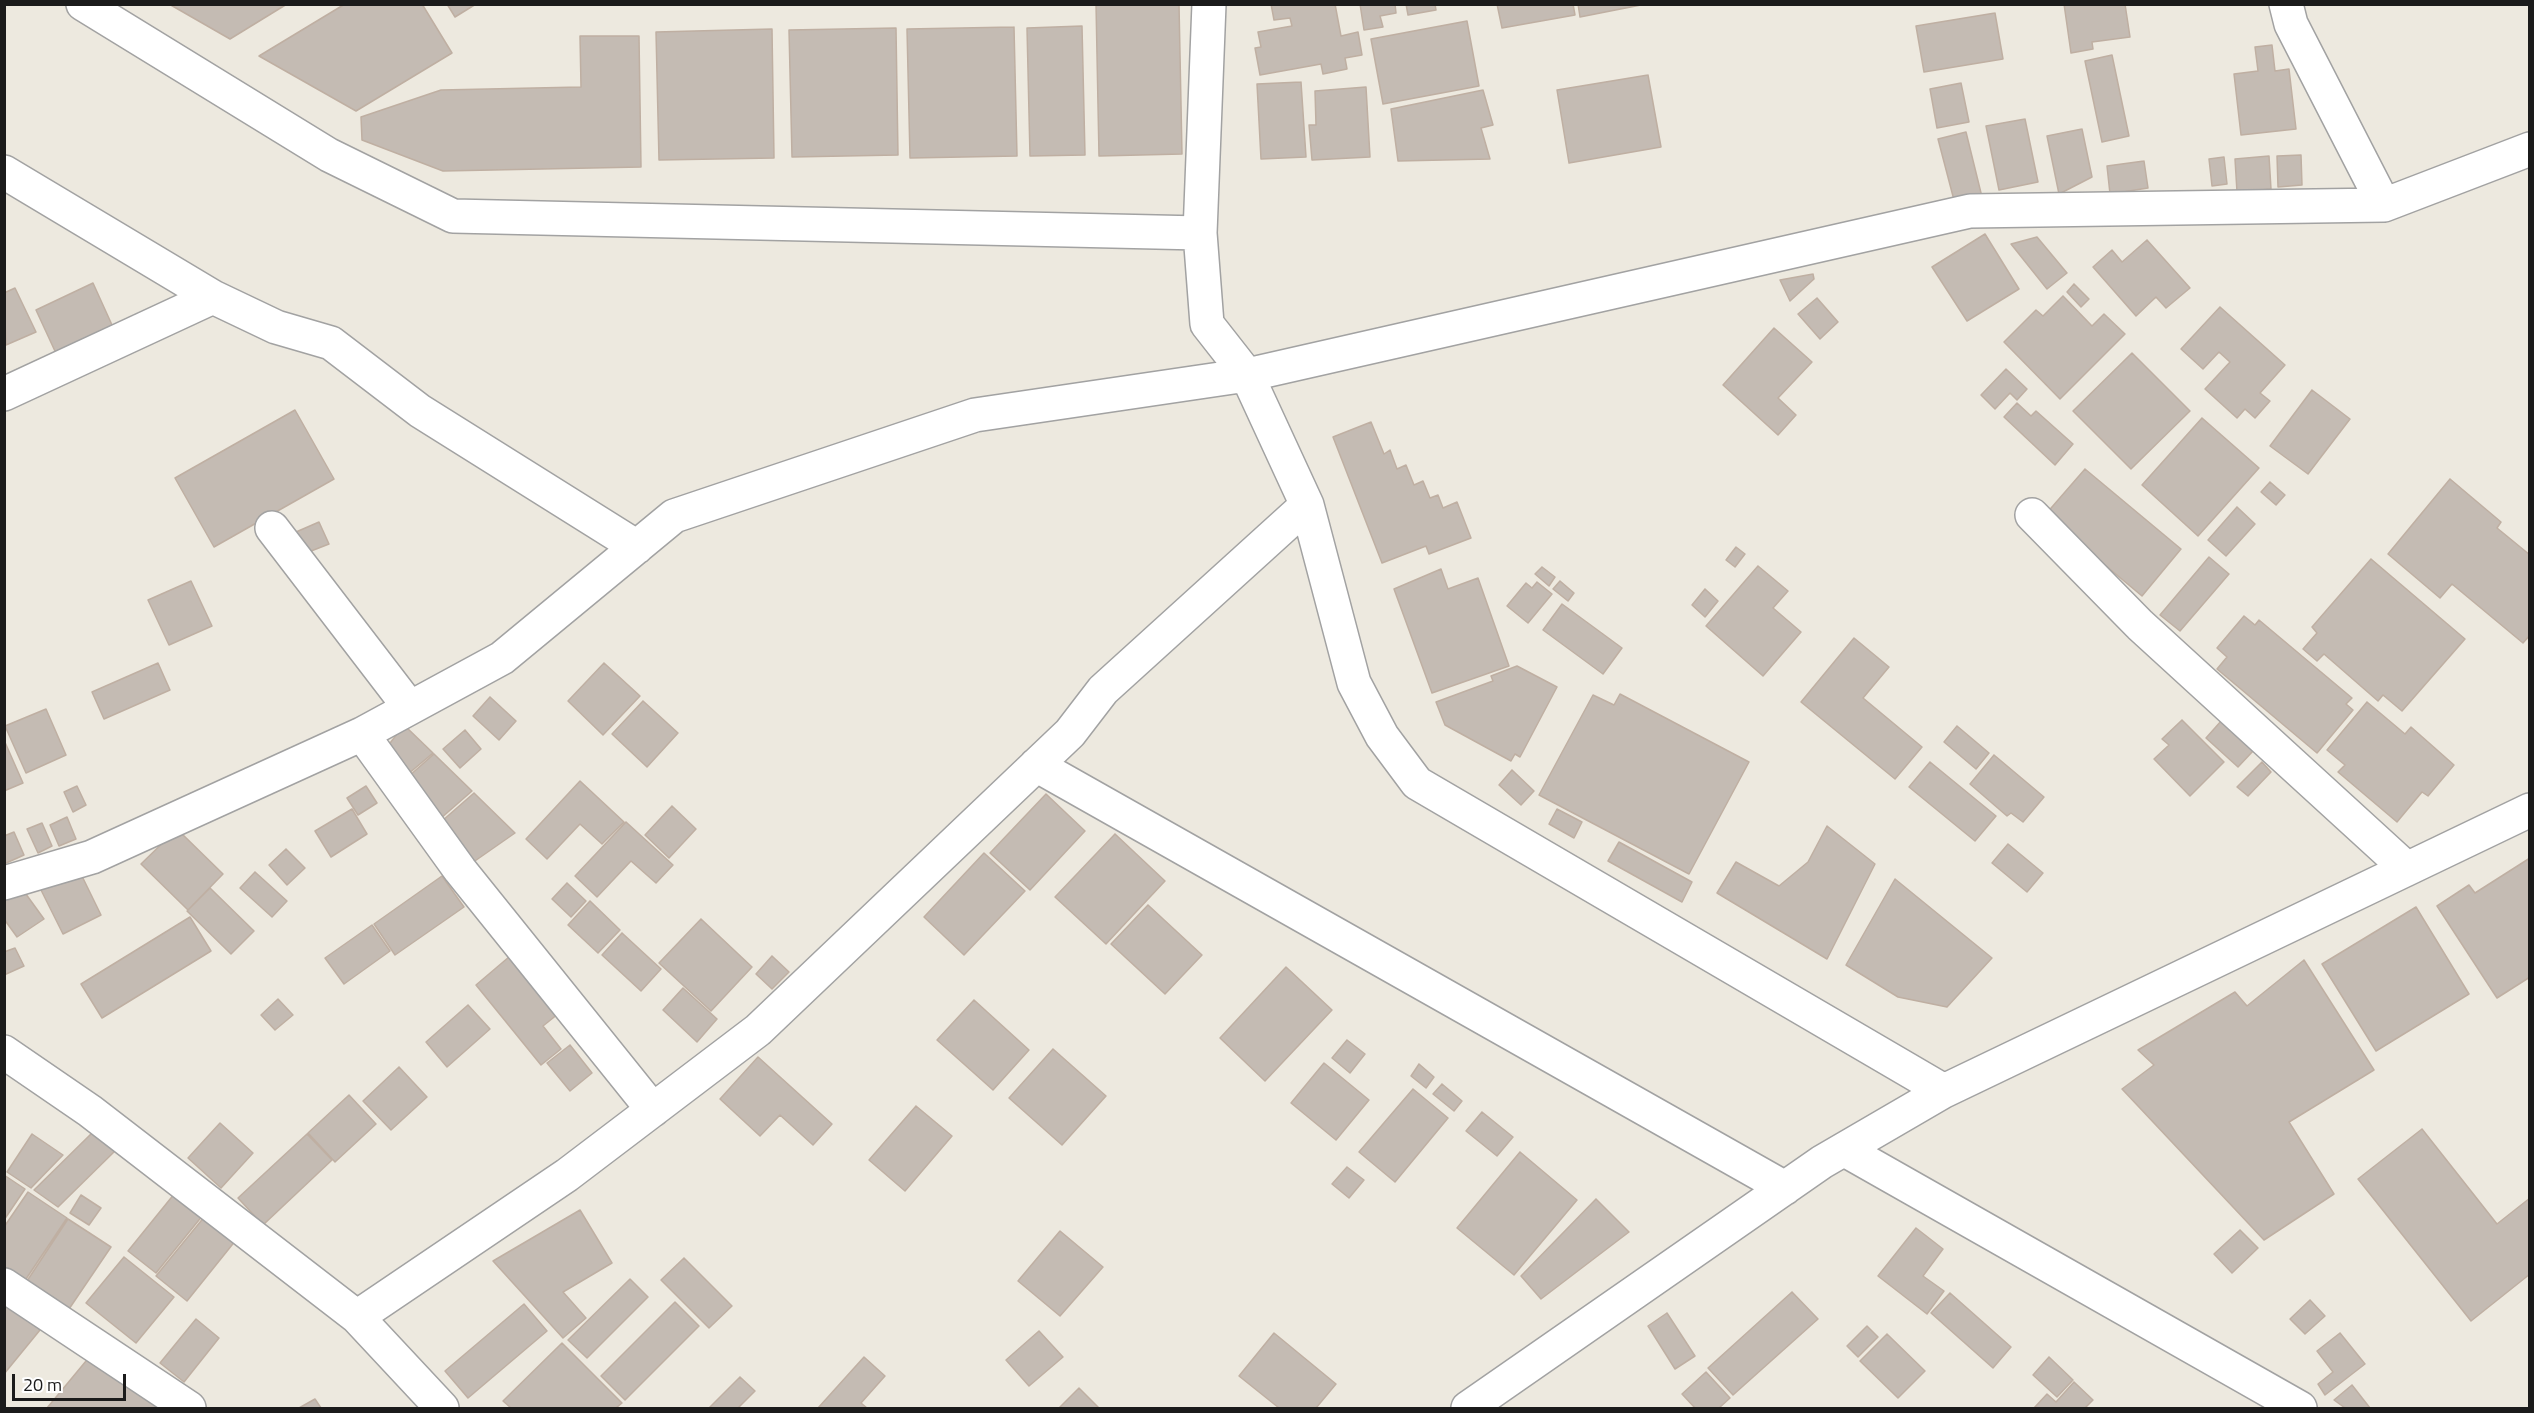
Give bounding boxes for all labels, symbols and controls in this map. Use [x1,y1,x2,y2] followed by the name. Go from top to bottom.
[15,1362,129,1400] scale bar
[23,1371,62,1398] text: 20 m

